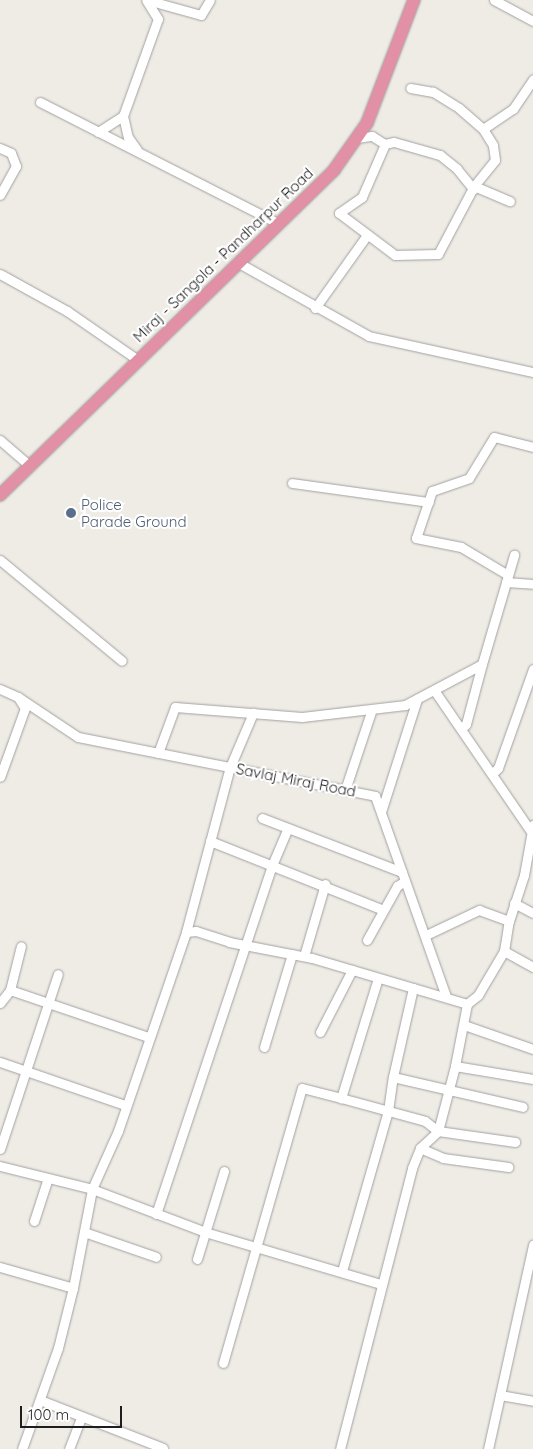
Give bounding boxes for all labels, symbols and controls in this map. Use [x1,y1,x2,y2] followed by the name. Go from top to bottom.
[129,164,317,346] street label: Miraj - Sangola - Pandharpur Road
[81,495,187,530] place label: Police Parade Ground
[65,507,77,519] marker: Police Parade Ground
[235,760,357,800] street label: Savlaj Miraj Road
[22,1396,125,1428] scale bar
[28,1405,69,1424] text: 100 m

